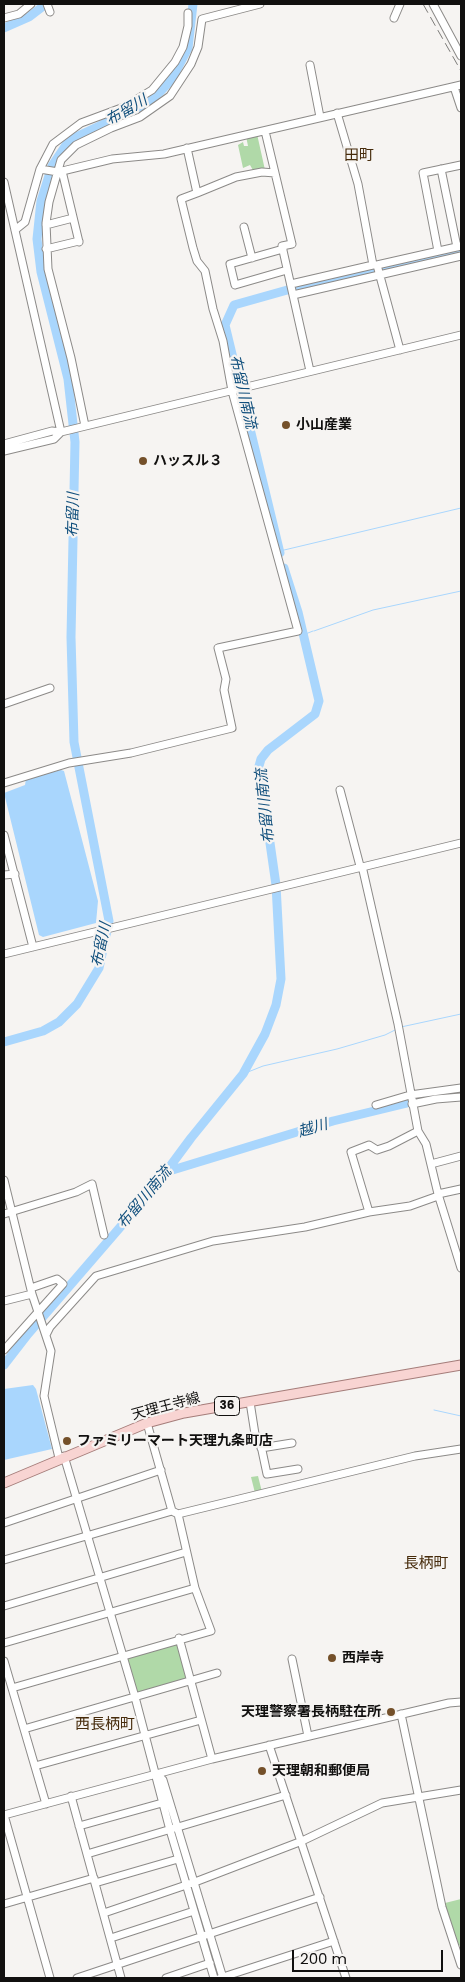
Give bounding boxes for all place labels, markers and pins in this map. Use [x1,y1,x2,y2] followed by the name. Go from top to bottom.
[296,417,352,433] place label: 小山産業
[280,419,292,431] marker: 小山産業
[153,453,223,469] place label: ハッスル３
[137,455,149,467] marker: ハッスル３
[77,1433,273,1449] place label: ファミリーマート天理九条町店
[61,1435,73,1447] marker: ファミリーマート天理九条町店
[342,1650,384,1666] place label: 西岸寺
[326,1652,338,1664] marker: 西岸寺
[241,1704,381,1720] place label: 天理警察署長柄駐在所
[385,1706,397,1718] marker: 天理警察署長柄駐在所
[272,1763,370,1779] place label: 天理朝和郵便局
[256,1765,268,1777] marker: 天理朝和郵便局

